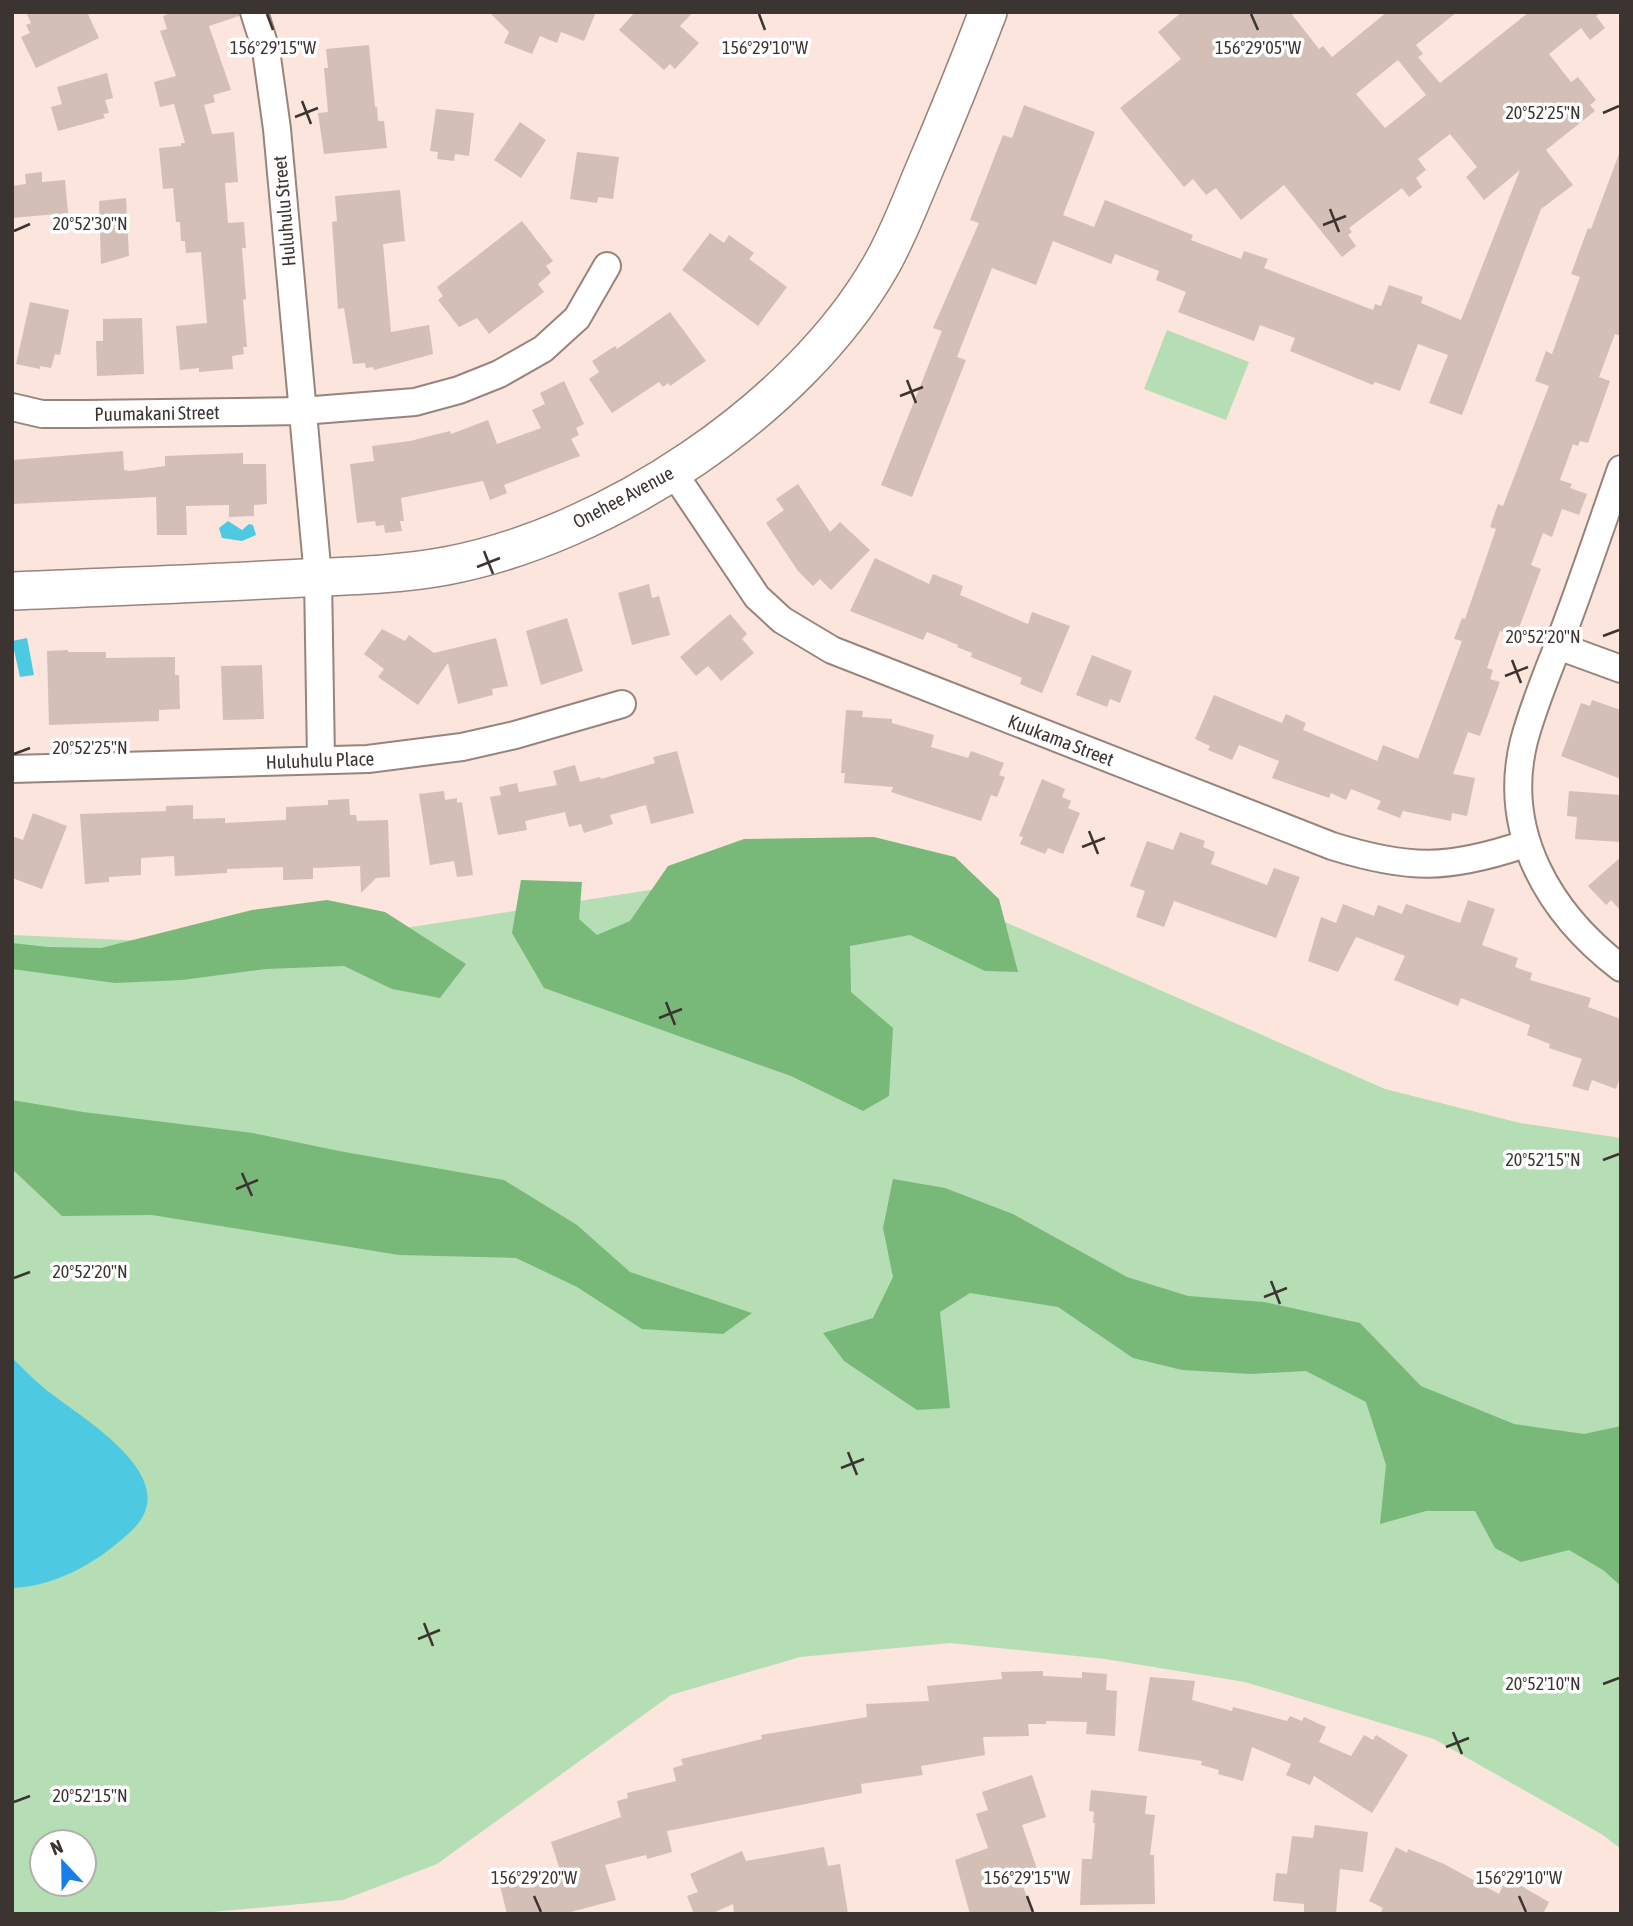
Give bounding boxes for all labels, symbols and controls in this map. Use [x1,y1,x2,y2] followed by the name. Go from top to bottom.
[230,37,316,58] text: 156°29'15"W
[722,37,808,58] text: 156°29'10"W
[1215,37,1301,58] text: 156°29'05"W
[1505,102,1581,123] text: 20°52'25"N
[268,155,300,267] street label: Huluhulu Street
[52,213,128,234] text: 20°52'30"N
[94,401,220,425] street label: Puumakani Street
[569,461,677,533] street label: Onehee Avenue
[1505,626,1581,647] text: 20°52'20"N
[1005,710,1117,770] street label: Kuukama Street
[52,737,128,758] text: 20°52'25"N
[265,747,375,773] street label: Huluhulu Place
[1505,1149,1581,1170] text: 20°52'15"N
[52,1261,128,1282] text: 20°52'20"N
[1505,1673,1581,1694] text: 20°52'10"N
[52,1785,128,1806] text: 20°52'15"N
[28,1828,98,1898] north arrow
[47,1835,66,1860] text: N
[491,1867,577,1888] text: 156°29'20"W
[984,1867,1070,1888] text: 156°29'15"W
[1476,1867,1562,1888] text: 156°29'10"W

